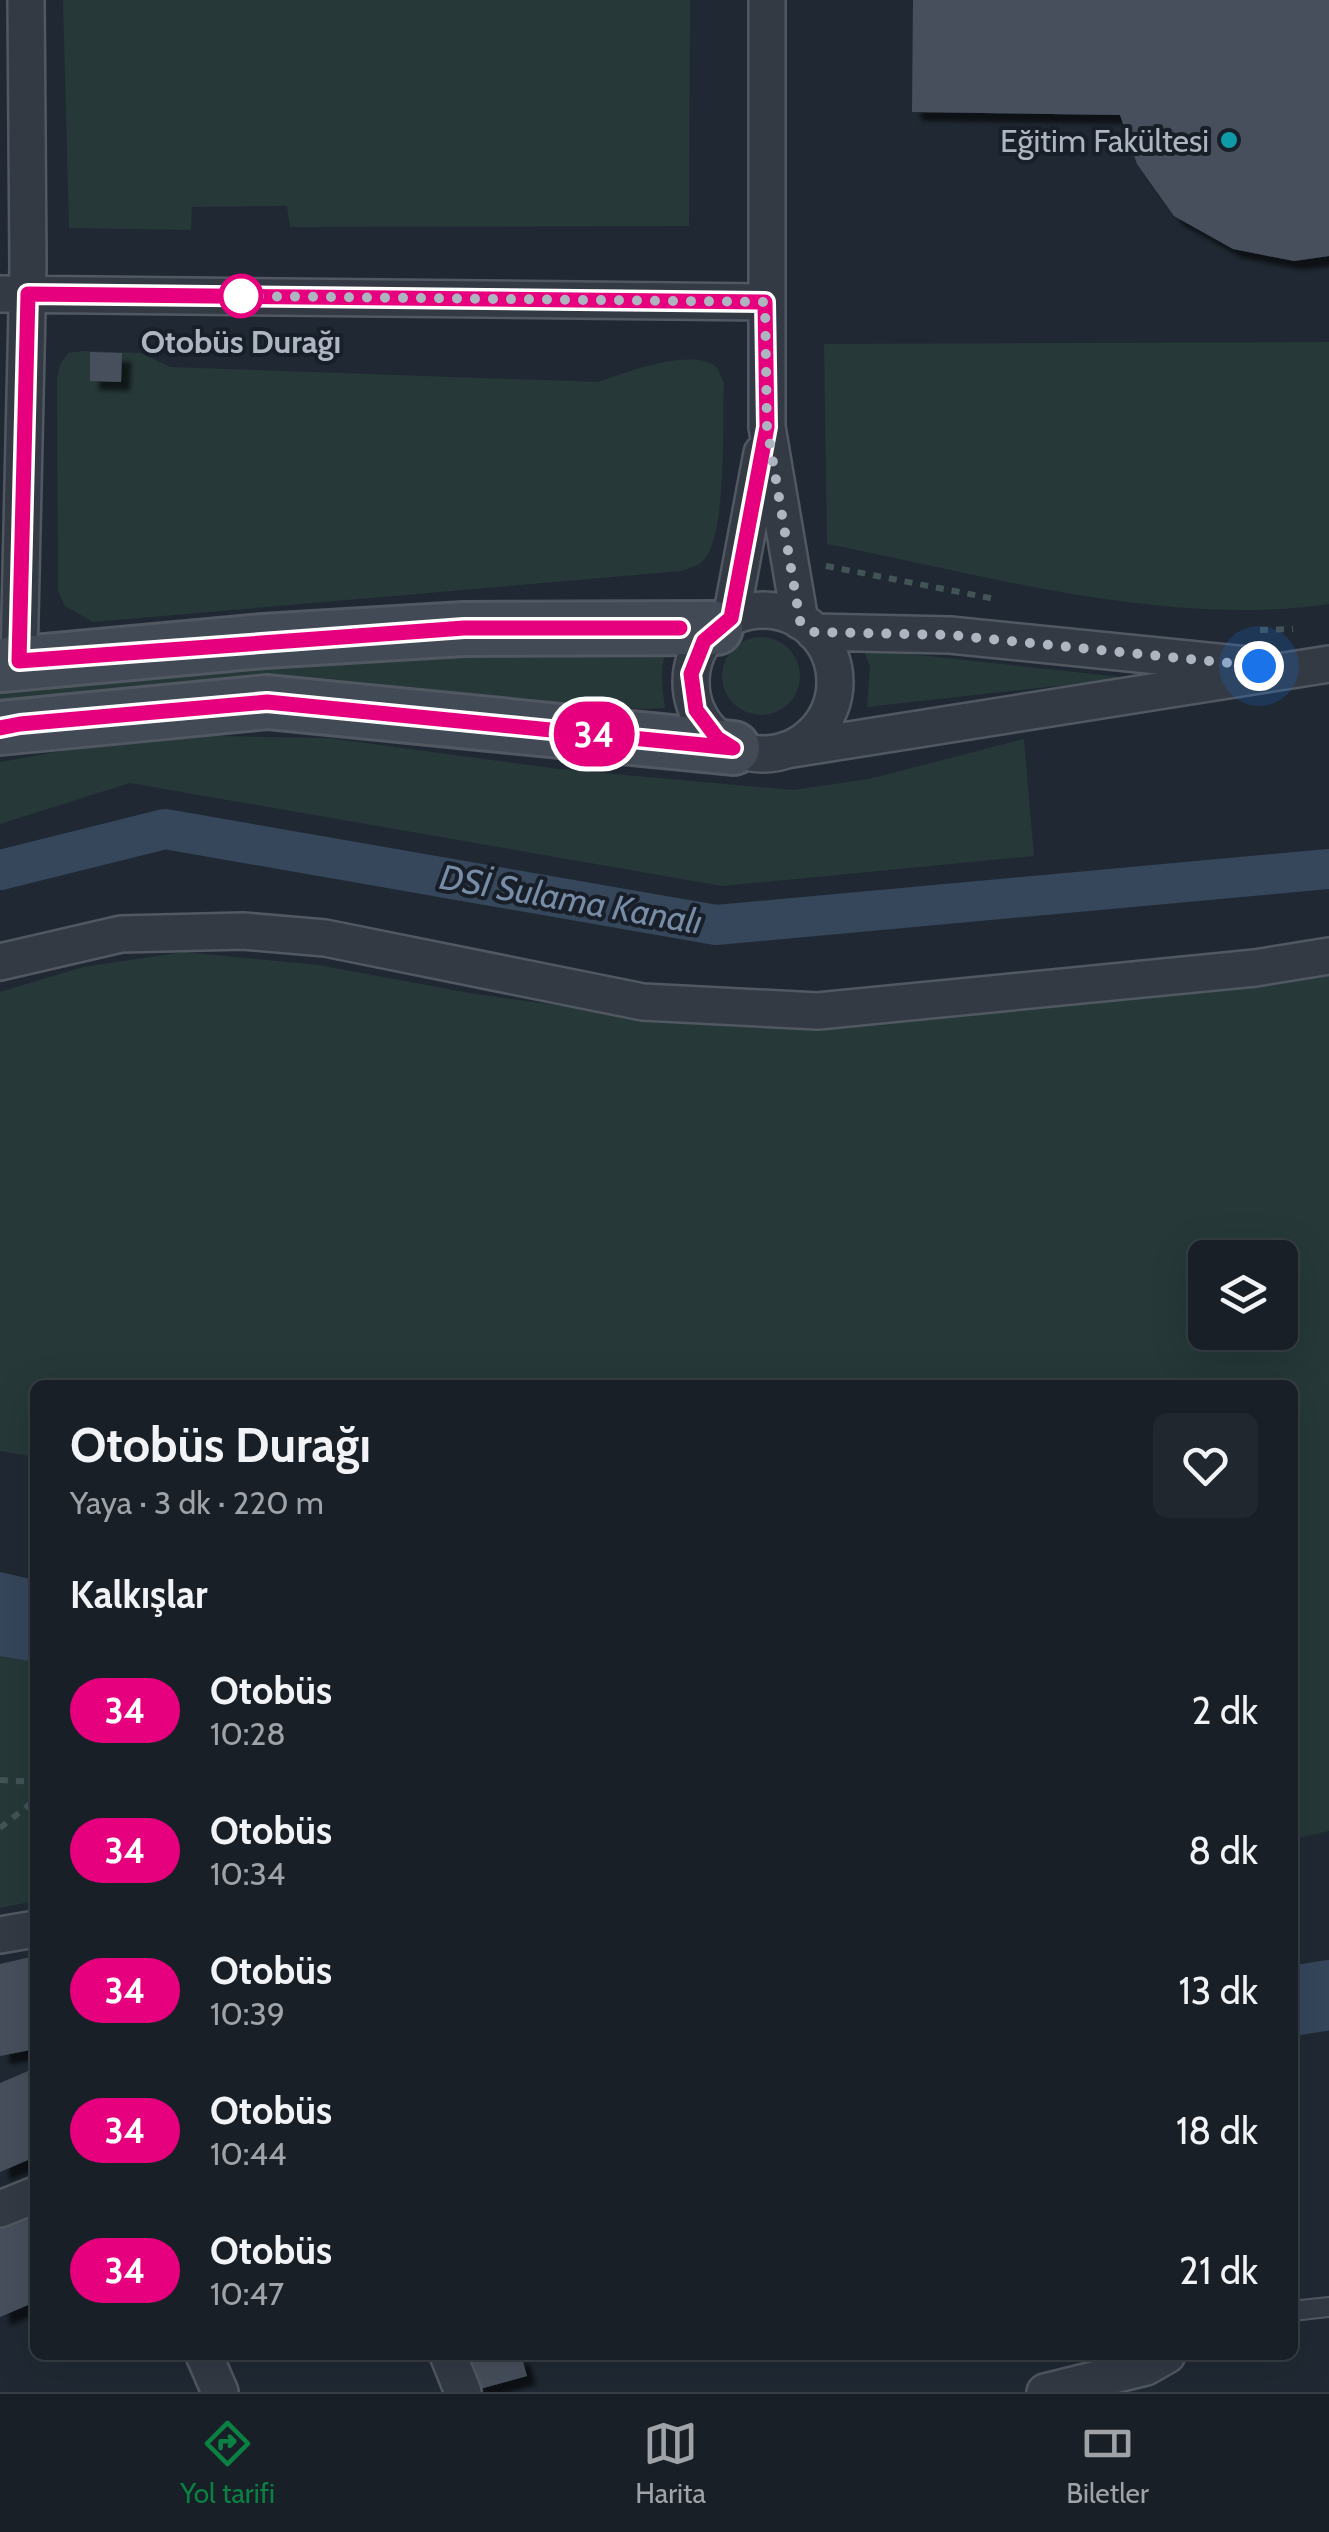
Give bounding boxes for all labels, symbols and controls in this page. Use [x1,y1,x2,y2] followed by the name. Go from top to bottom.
[1000,121,1209,160] place label: Eğitim Fakültesi
[1218,129,1240,151] marker: Eğitim Fakültesi
[220,275,262,317] marker: Otobüs Durağı
[141,322,341,361] place label: Otobüs Durağı
[1234,641,1284,691] your location
[549,702,639,766] line badge: 34
[574,713,614,756] text: 34
[436,855,706,943] water label: DSİ Sulama Kanalı
[1188,1240,1298,1350] map controls
[1188,1240,1298,1350] button: layers
[1153,1413,1258,1518] button: heart
[70,1416,371,1474] text: Otobüs Durağı
[70,1483,324,1522] text: Yaya · 3 dk · 220 m
[70,1571,208,1618] text: Kalkışlar
[210,1667,332,1714] text: Otobüs
[1191,1687,1258,1734] text: 2 dk
[105,1689,145,1732] text: 34
[210,1714,286,1753] text: 10:28
[210,1807,332,1854] text: Otobüs
[1188,1827,1258,1874] text: 8 dk
[105,1829,145,1872] text: 34
[210,1854,285,1893] text: 10:34
[210,1947,332,1994] text: Otobüs
[1178,1967,1258,2014] text: 13 dk
[105,1969,145,2012] text: 34
[210,1994,285,2033] text: 10:39
[210,2087,332,2134] text: Otobüs
[1176,2107,1258,2154] text: 18 dk
[105,2109,145,2152] text: 34
[210,2134,286,2173] text: 10:44
[210,2227,332,2274] text: Otobüs
[1179,2247,1258,2294] text: 21 dk
[105,2249,145,2292] text: 34
[210,2274,284,2313] text: 10:47
[180,2416,275,2510] tab: Yol tarifi
[635,2416,706,2510] tab: Harita
[1066,2416,1149,2510] tab: Biletler

